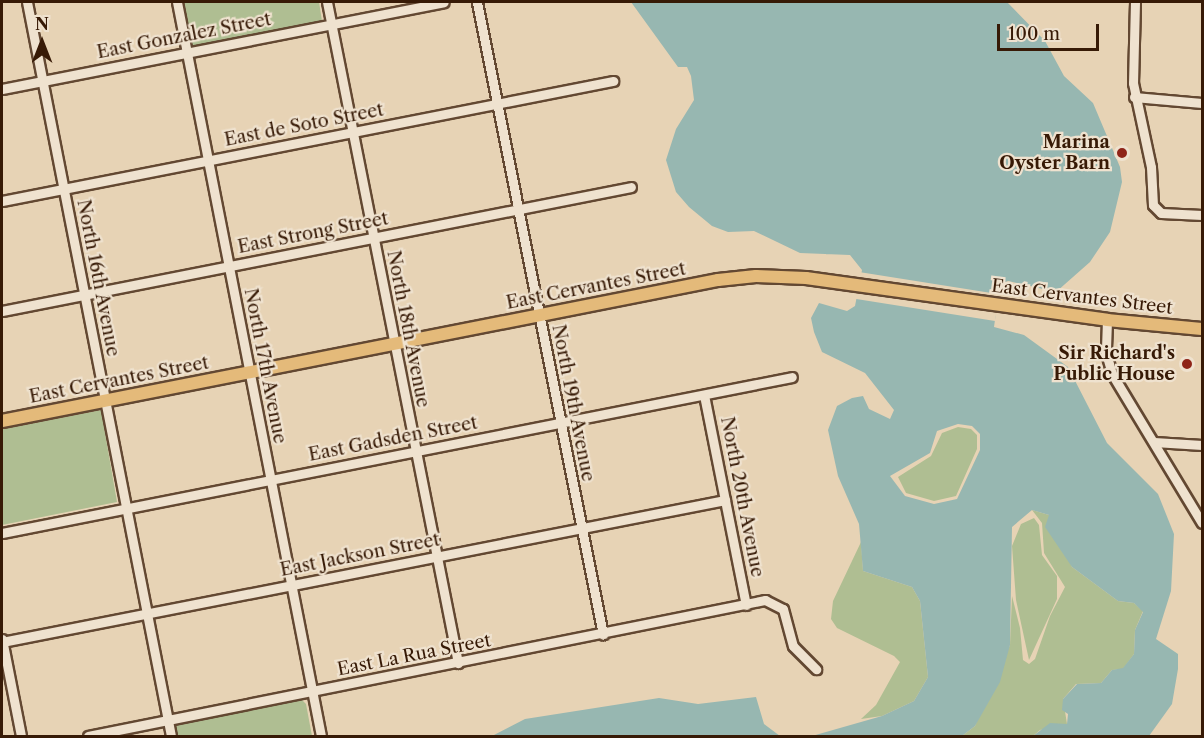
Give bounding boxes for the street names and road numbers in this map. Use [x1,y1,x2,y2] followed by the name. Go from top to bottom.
[95,9,273,63] street label: East Gonzalez Street
[223,99,385,151] street label: East de Soto Street
[72,197,124,359] street label: North 16th Avenue
[236,208,390,258] street label: East Strong Street
[382,248,434,410] street label: North 18th Avenue
[504,258,688,314] street label: East Cervantes Street
[990,275,1174,319] street label: East Cervantes Street
[239,286,291,446] street label: North 17th Avenue
[547,322,599,484] street label: North 19th Avenue
[27,352,211,408] street label: East Cervantes Street
[307,412,479,466] street label: East Gadsden Street
[716,415,768,579] street label: North 20th Avenue
[278,529,442,581] street label: East Jackson Street
[335,629,493,681] street label: East La Rua Street

